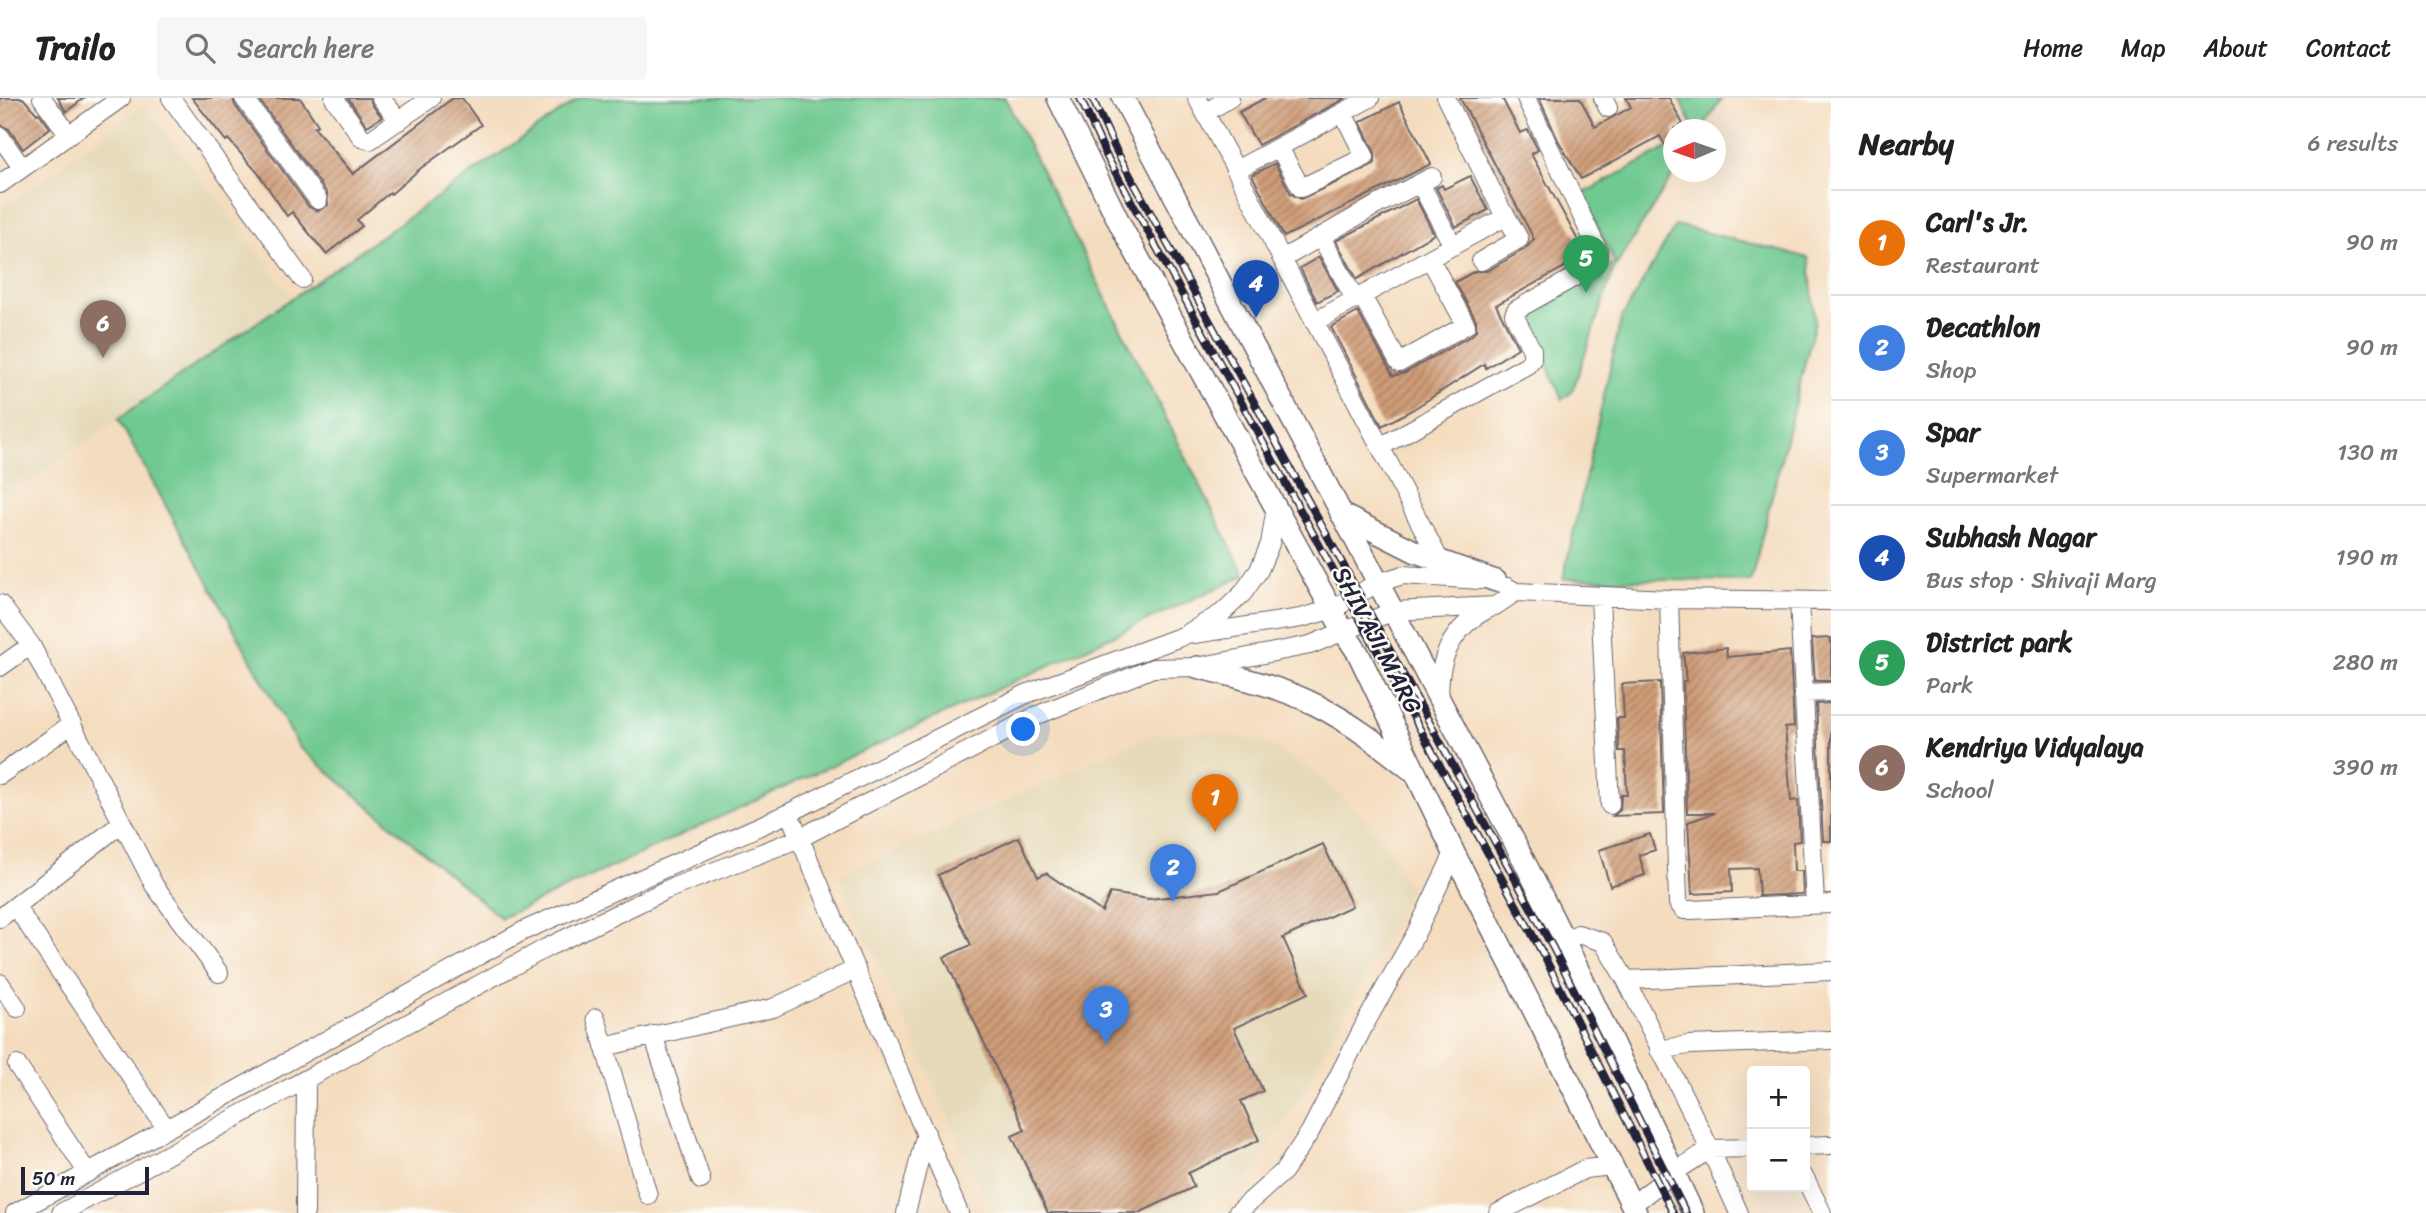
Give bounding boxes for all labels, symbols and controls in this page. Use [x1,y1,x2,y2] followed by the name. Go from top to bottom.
[157,17,647,80] search box
[35,19,115,77] text: Trailo
[237,25,374,71] text: Search here
[2023,27,2083,69] text: Home
[2121,27,2165,69] text: Map
[2203,27,2268,69] text: About
[2306,27,2391,69] text: Contact
[181,29,219,67] icon: search
[1859,117,1954,171] text: Nearby
[1663,119,1726,182] north arrow
[2308,123,2398,164] text: 6 results
[1926,199,2029,245] text: Carl's Jr.
[1877,222,1887,263] text: 1
[2346,222,2398,263] text: 90 m
[1563,235,1609,293] pin: 5
[1926,245,2040,286] text: Restaurant
[1233,260,1279,318] pin: 4
[80,300,126,358] pin: 6
[1926,304,2040,350] text: Decathlon
[1875,327,1889,368] text: 2
[2346,327,2398,368] text: 90 m
[1926,350,1976,391] text: Shop
[1926,409,1980,455] text: Spar
[1876,432,1888,473] text: 3
[2337,432,2398,473] text: 130 m
[1926,455,2058,496] text: Supermarket
[1926,514,2096,560] text: Subhash Nagar
[1875,537,1889,578] text: 4
[2336,537,2398,578] text: 190 m
[1320,559,1434,721] street label: SHIVAJI MARG
[1926,560,2157,601] text: Bus stop · Shivaji Marg
[1926,619,2072,665] text: District park
[1875,642,1889,683] text: 5
[2333,642,2398,683] text: 280 m
[1926,665,1973,706] text: Park
[1006,712,1040,746] your location
[1926,724,2144,770] text: Kendriya Vidyalaya
[1875,747,1889,788] text: 6
[2333,747,2398,788] text: 390 m
[1926,770,1994,811] text: School
[1192,774,1238,832] pin: 1
[1150,844,1196,902] pin: 2
[1083,986,1129,1044] pin: 3
[1747,1066,1810,1192] map controls
[1747,1066,1810,1129] button: +
[1747,1129,1810,1192] button: −
[32,1162,75,1195] text: 50 m
[21,1164,149,1196] scale bar

